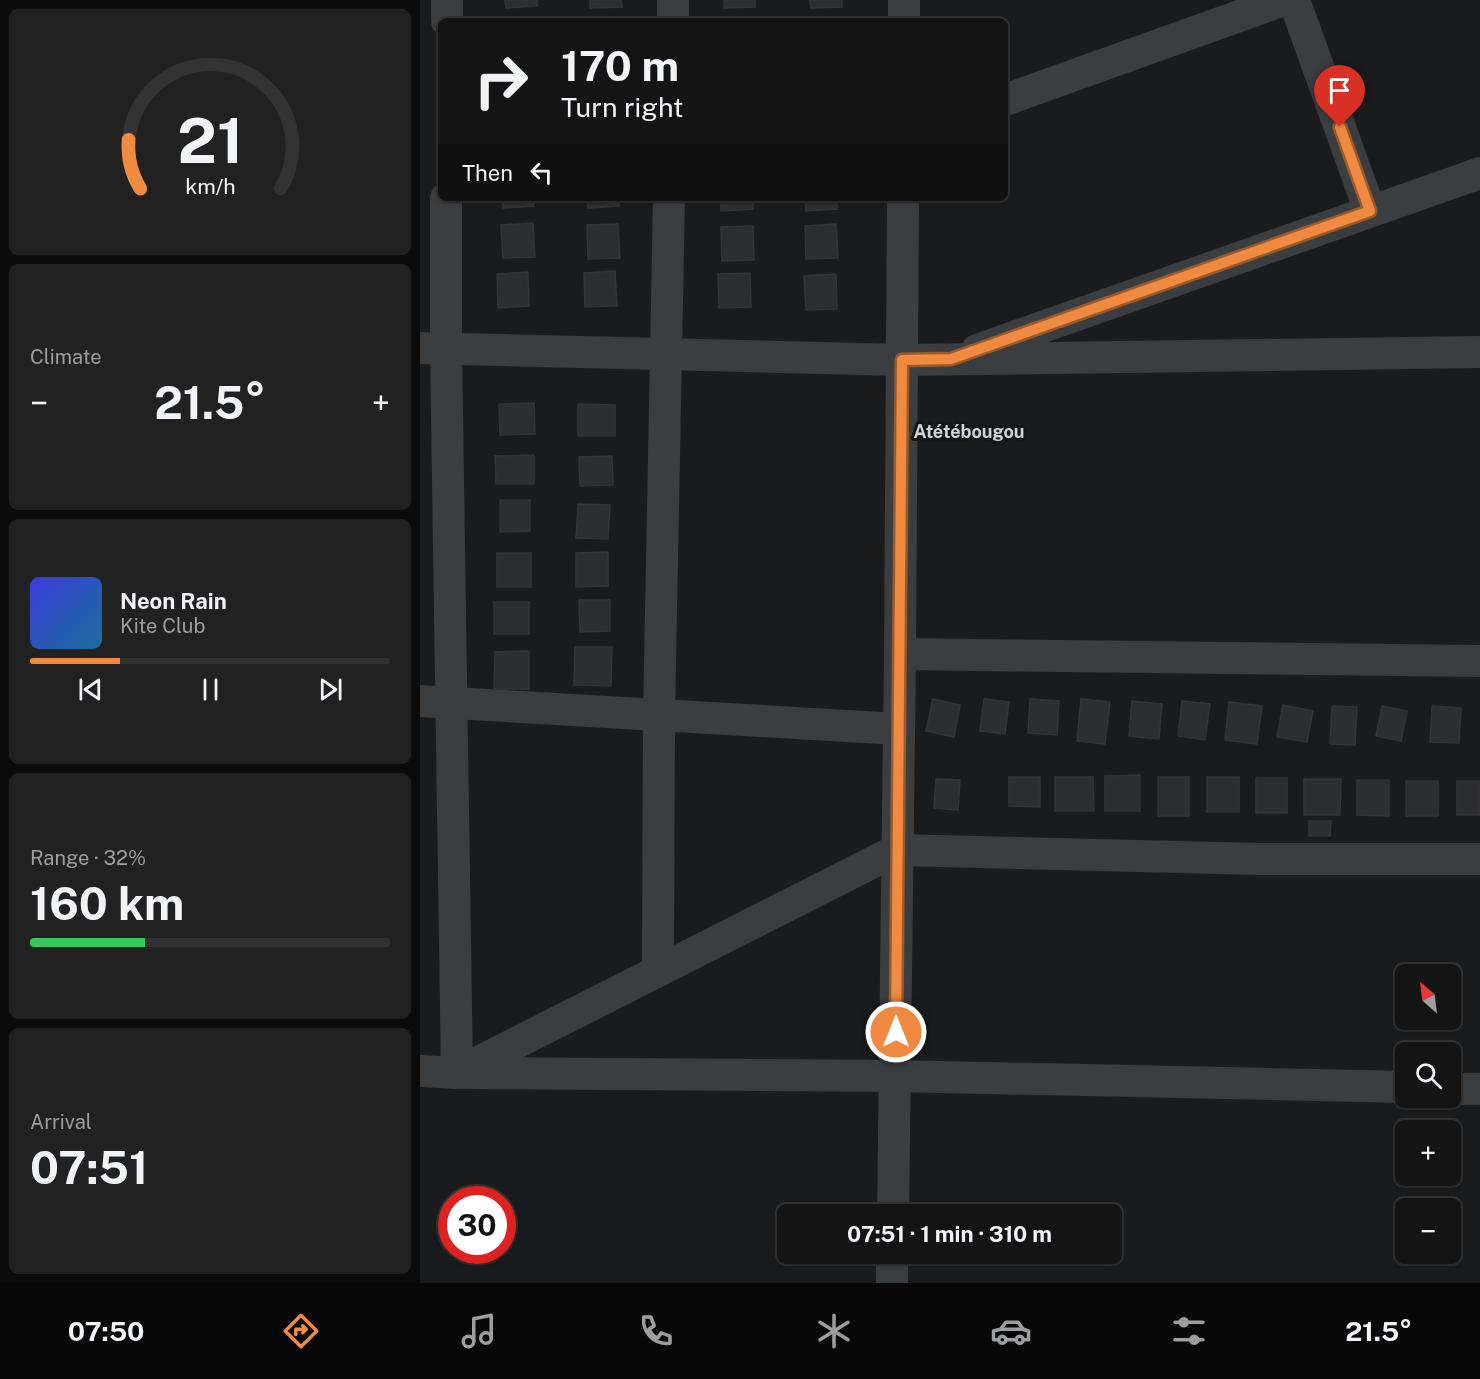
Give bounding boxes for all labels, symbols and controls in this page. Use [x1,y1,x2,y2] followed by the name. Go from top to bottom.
[561,41,679,90] text: 170 m
[462,42,540,120] icon: right
[1314,65,1365,127] pin
[1323,74,1356,107] icon: arrive
[561,91,684,123] text: Turn right
[177,104,243,177] text: 21
[525,156,558,189] icon: left
[462,160,513,186] text: Then
[185,174,235,199] text: km/h
[30,345,102,369] text: Climate
[154,376,266,429] text: 21.5°
[30,384,48,422] text: −
[372,384,390,422] text: +
[913,421,1025,442] district label: Atétébougou
[120,588,227,614] text: Neon Rain
[120,614,205,638] text: Kite Club
[74,673,107,706] icon: previous
[194,673,227,706] icon: pause
[314,673,347,706] icon: next
[30,846,146,870] text: Range · 32%
[30,877,184,930] text: 160 km
[1395,964,1461,1030] north arrow
[1395,964,1461,1264] map controls
[864,1000,928,1064] position arrow
[1395,1042,1461,1108] button: search
[30,1110,92,1134] text: Arrival
[1395,1120,1461,1186] button: +
[30,1141,148,1194] text: 07:51
[438,1186,516,1264] speed limit sign: 30
[1395,1198,1461,1264] button: −
[847,1221,1052,1247] text: 07:51 · 1 min · 310 m
[280,1310,322,1352] icon: directions
[458,1310,500,1352] icon: music
[635,1310,677,1352] icon: phone
[813,1310,855,1352] icon: climate
[990,1310,1032,1352] icon: car
[1168,1310,1210,1352] icon: filters
[68,1315,145,1347] text: 07:50
[1345,1315,1412,1347] text: 21.5°

